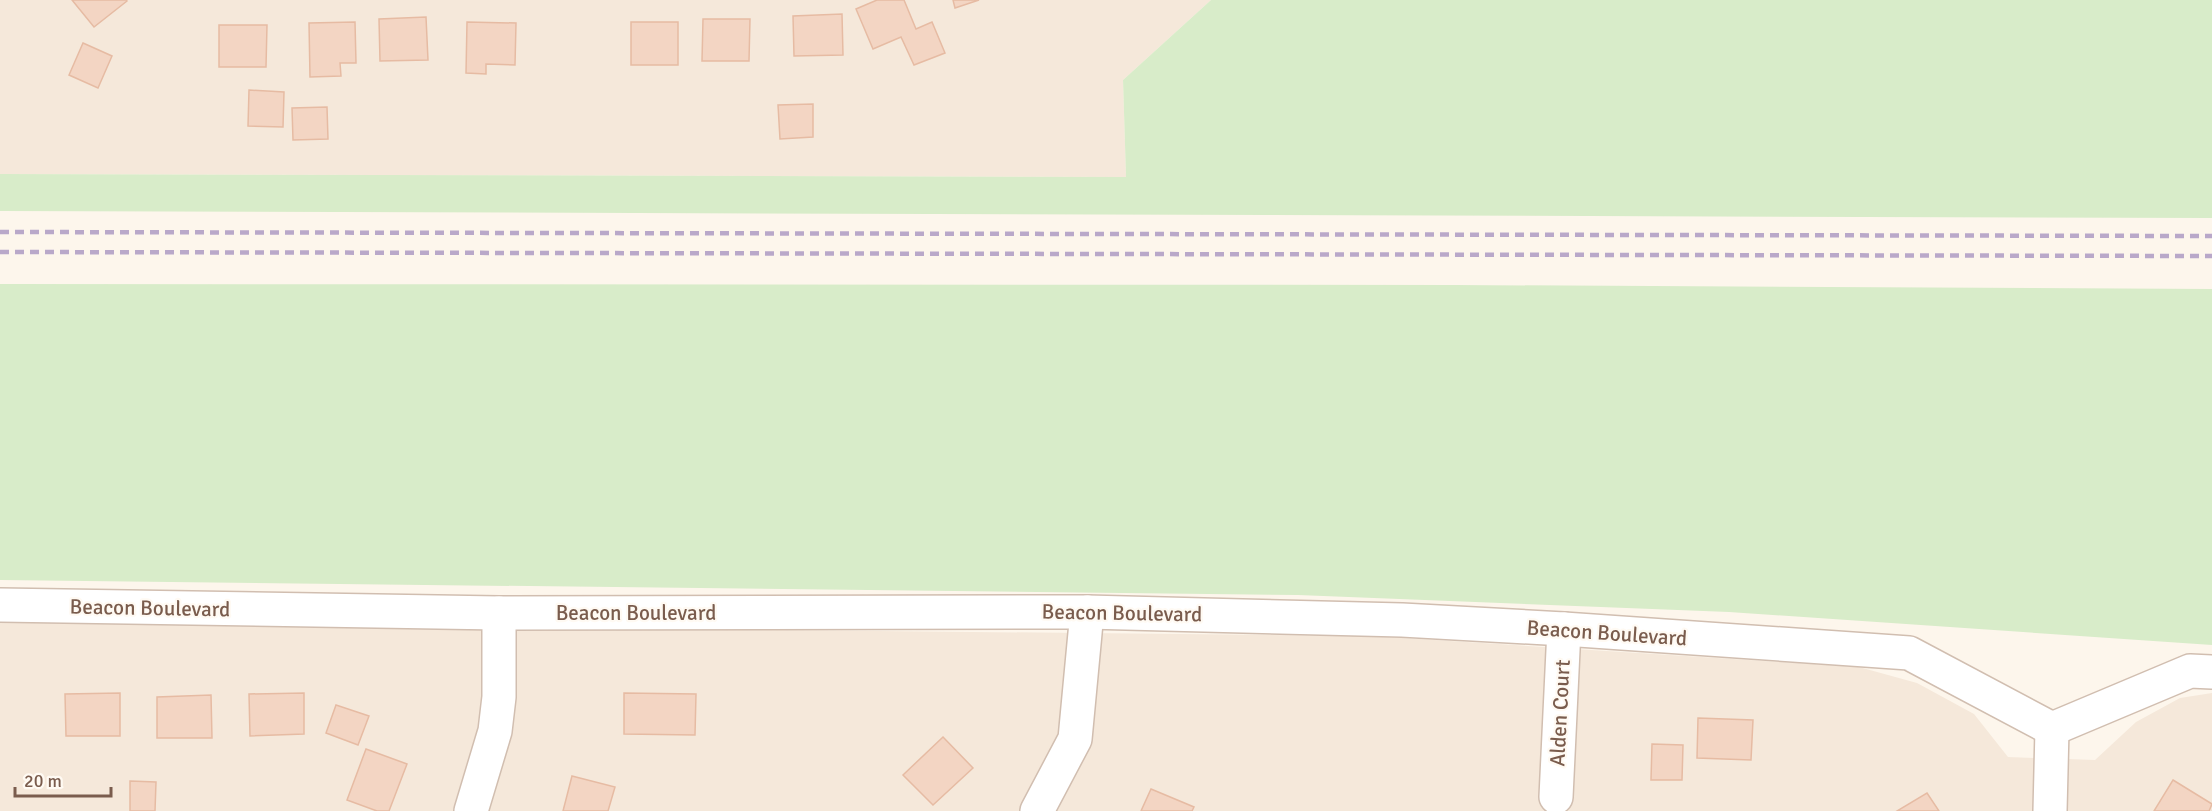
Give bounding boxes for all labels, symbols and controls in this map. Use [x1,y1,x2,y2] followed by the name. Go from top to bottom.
[69,594,231,622] street label: Beacon Boulevard
[1041,599,1203,627] street label: Beacon Boulevard
[556,600,716,626] street label: Beacon Boulevard
[1526,614,1688,652] street label: Beacon Boulevard
[1544,659,1576,767] street label: Alden Court
[15,760,111,798] scale bar
[24,770,62,792] text: 20 m

